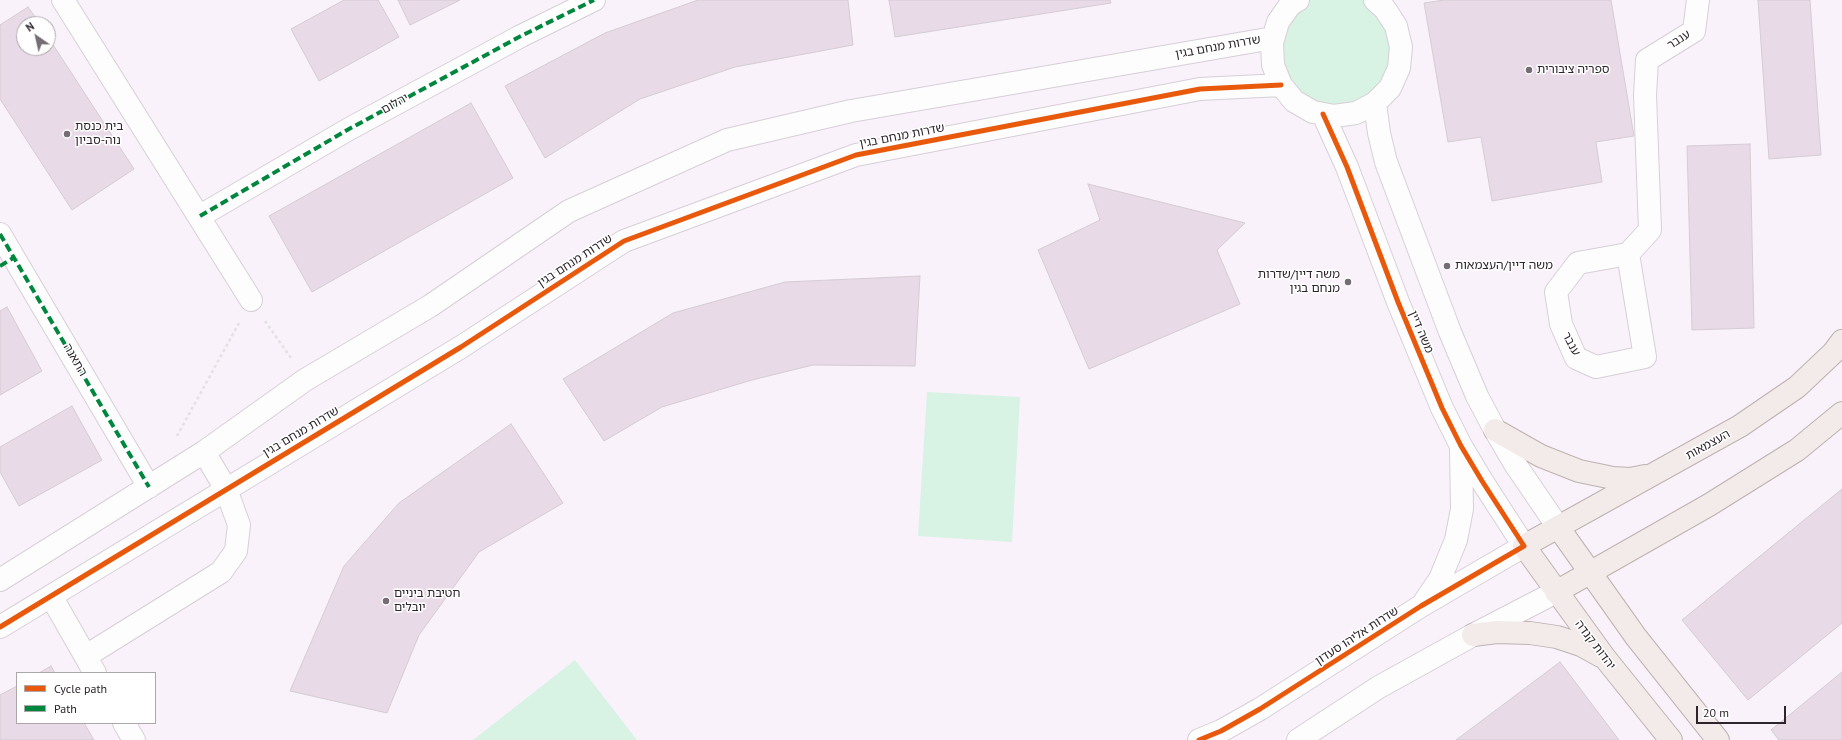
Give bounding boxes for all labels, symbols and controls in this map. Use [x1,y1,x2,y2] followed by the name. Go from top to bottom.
[16,16,56,56] north arrow
[23,19,37,35] text: N
[1665,27,1693,53] street label: ענבר
[1174,32,1262,62] street label: שדרות מנחם בגין
[1537,63,1609,77] place label: ספריה ציבורית
[1524,65,1534,75] marker: ספריה ציבורית
[379,91,411,117] street label: יהלום
[75,120,123,148] place label: בית כנסת נוה-סביון
[858,121,946,151] street label: שדרות מנחם בגין
[62,129,72,139] marker: בית כנסת נוה-סביון
[535,231,615,291] street label: שדרות מנחם בגין
[1455,259,1553,273] place label: משה דיין/העצמאות
[1442,261,1452,271] marker: משה דיין/העצמאות
[1258,268,1340,296] place label: משה דיין/שדרות מנחם בגין
[1343,277,1353,287] marker: משה דיין/שדרות מנחם בגין
[1406,309,1436,355] street label: משה דיין
[1559,330,1583,358] street label: ענבר
[60,341,90,379] street label: התאנה
[260,404,342,460] street label: שדרות מנחם בגין
[1683,427,1733,463] street label: העצמאות
[394,587,460,615] place label: חטיבת ביניים יובלים
[381,596,391,606] marker: חטיבת ביניים יובלים
[1313,604,1401,668] street label: שדרות אליהו סעדון
[1572,617,1618,673] street label: יהדות קנדה
[16,672,156,724] legend
[54,681,107,696] text: Cycle path
[1698,698,1788,724] scale bar
[54,701,77,716] text: Path
[1703,705,1729,720] text: 20 m

